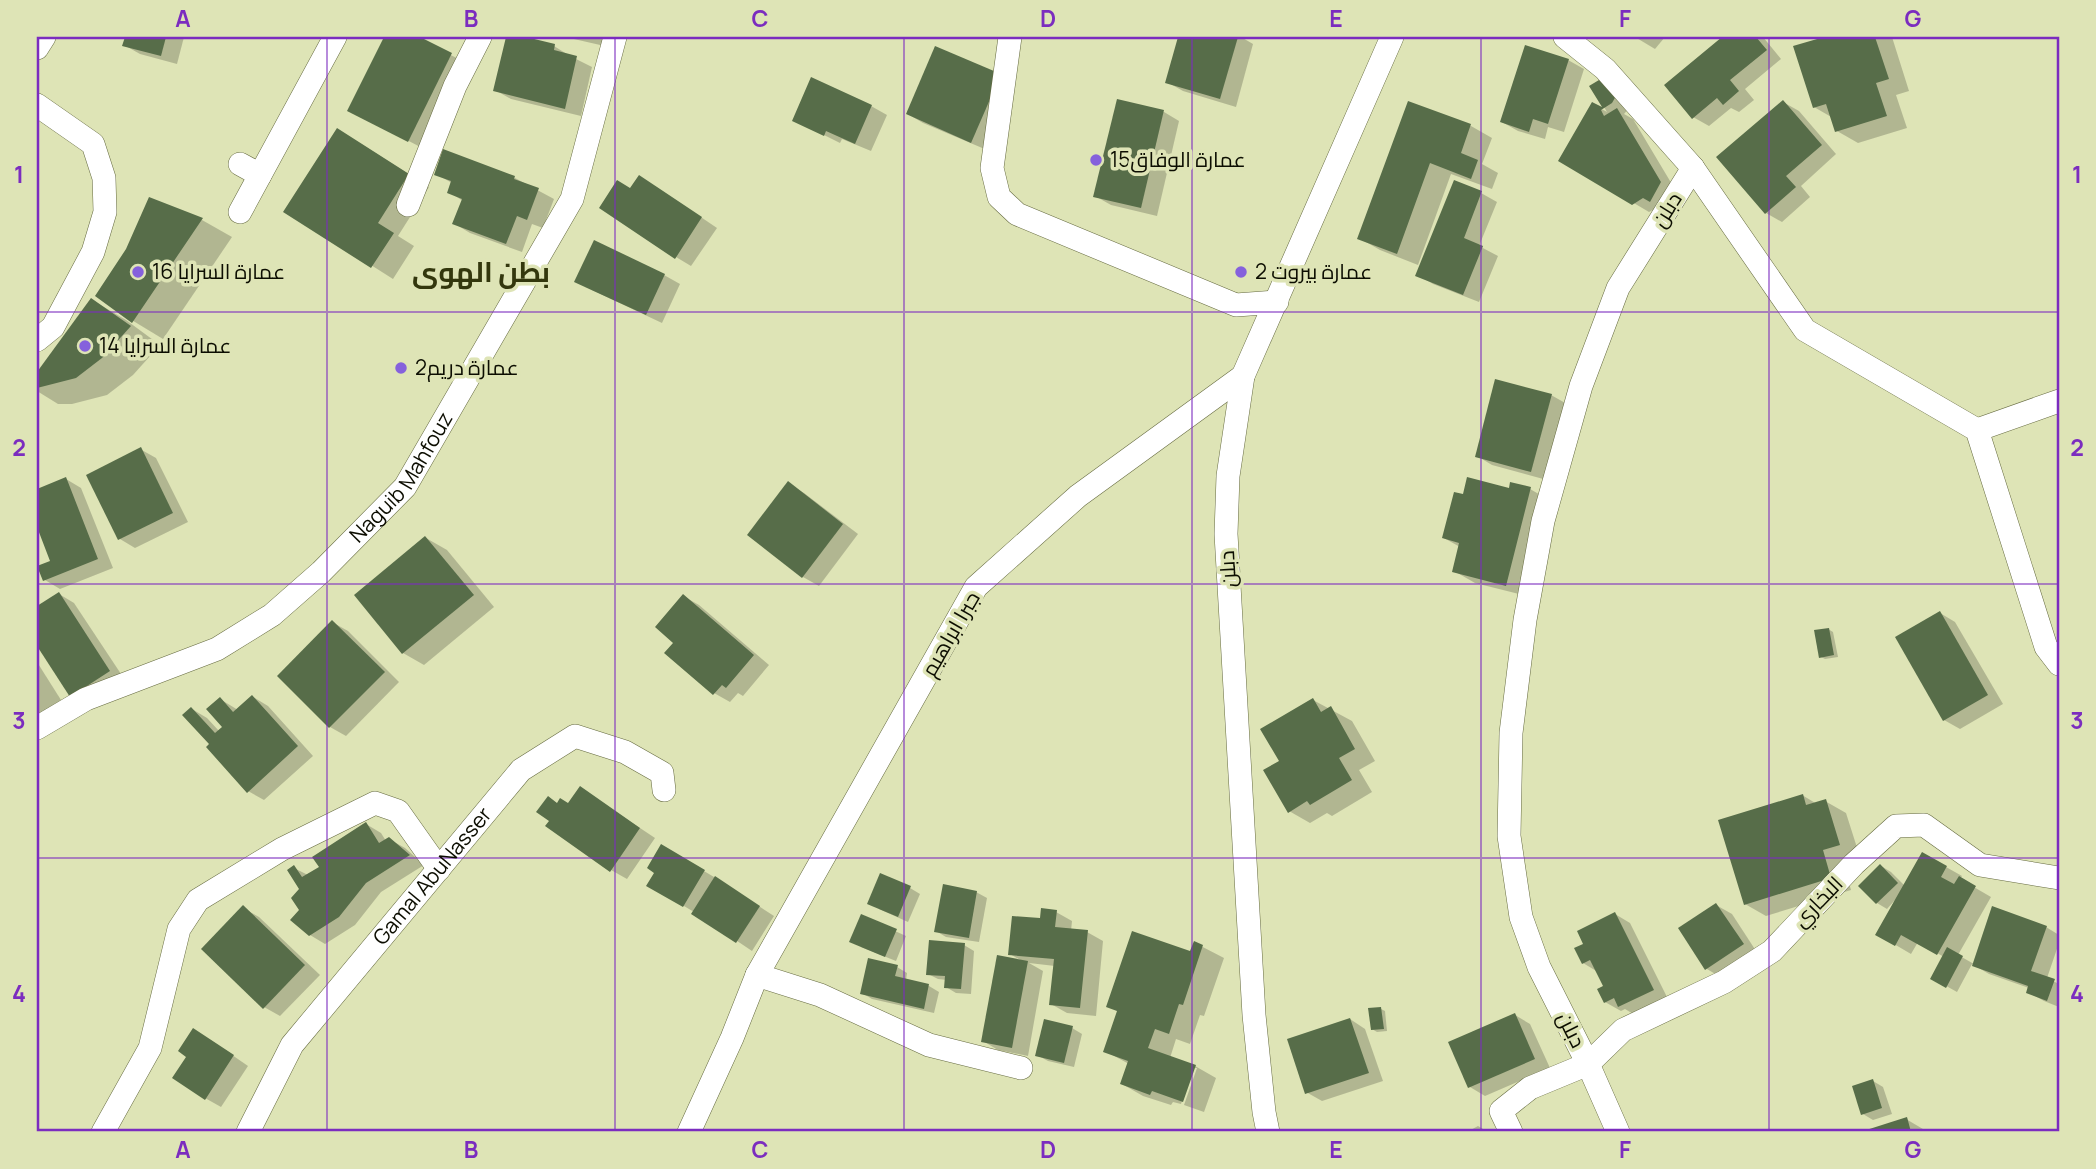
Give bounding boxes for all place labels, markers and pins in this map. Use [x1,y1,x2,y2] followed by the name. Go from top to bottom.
[1110,145,1246,173] place label: عمارة الوفاق15
[1088,152,1104,168] marker: عمارة الوفاق15
[152,257,285,285] place label: عمارة السرايا 16
[1255,257,1372,285] place label: عمارة بيروت 2
[130,264,146,280] marker: عمارة السرايا 16
[1233,264,1249,280] marker: عمارة بيروت 2
[99,331,231,359] place label: عمارة السرايا 14
[77,338,93,354] marker: عمارة السرايا 14
[415,353,519,382] place label: عمارة دريم2
[393,360,409,376] marker: عمارة دريم2

